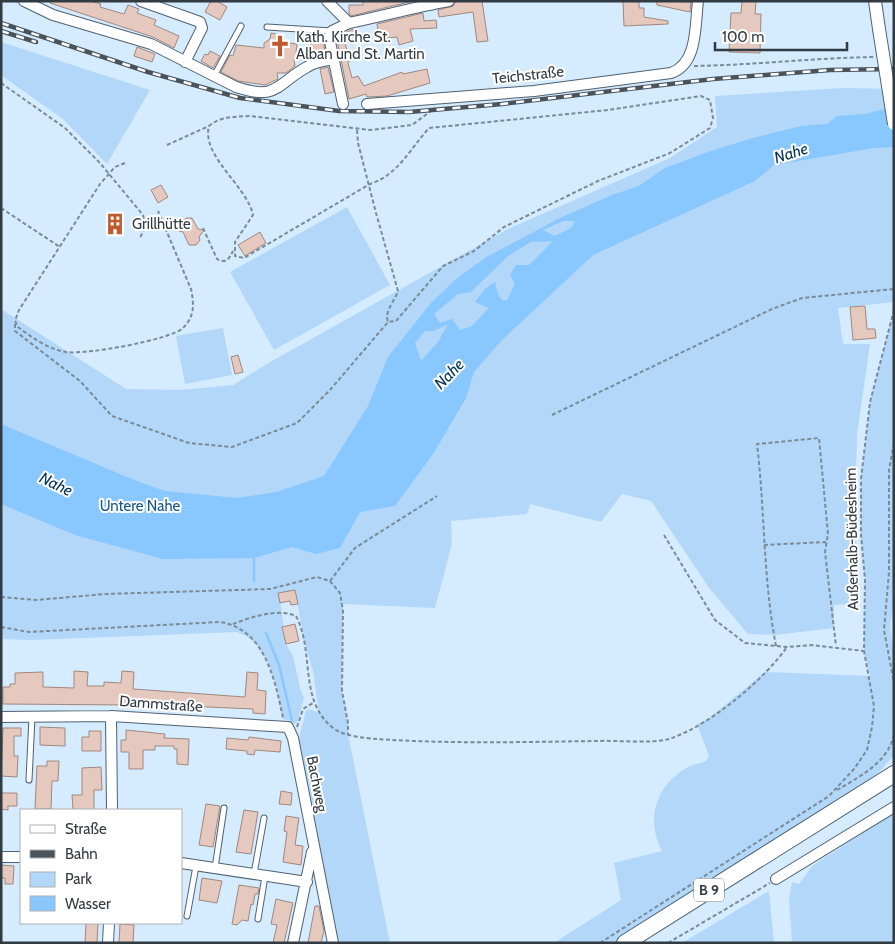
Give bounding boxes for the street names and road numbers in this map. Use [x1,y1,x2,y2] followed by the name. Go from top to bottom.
[491,62,565,88] street label: Teichstraße
[842,468,862,610] street label: Außerhalb-Büdesheim
[119,692,204,716] street label: Dammstraße
[303,754,331,814] street label: Bachweg
[694,878,724,902] road number: B 9

